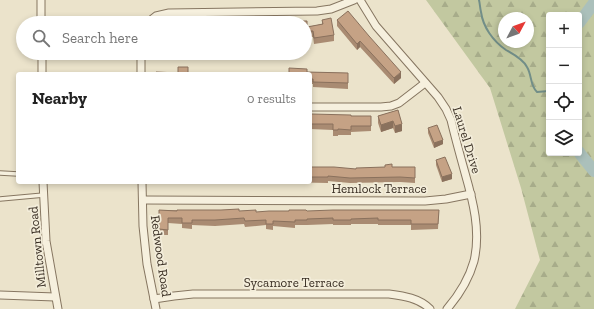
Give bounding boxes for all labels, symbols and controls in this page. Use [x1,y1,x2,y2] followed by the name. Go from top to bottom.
[498,12,534,48] north arrow
[546,12,582,156] map controls
[546,12,582,48] button: +
[16,16,312,60] search box
[30,27,52,49] icon: search
[62,29,138,47] text: Search here
[546,48,582,84] button: −
[546,84,582,120] button: locate
[32,88,87,108] text: Nearby
[247,91,296,106] text: 0 results
[450,105,484,175] street label: Laurel Drive
[546,120,582,156] button: layers
[331,181,427,196] street label: Hemlock Terrace
[25,206,49,288] street label: Milltown Road
[148,214,174,298] street label: Redwood Road
[244,275,344,290] street label: Sycamore Terrace

